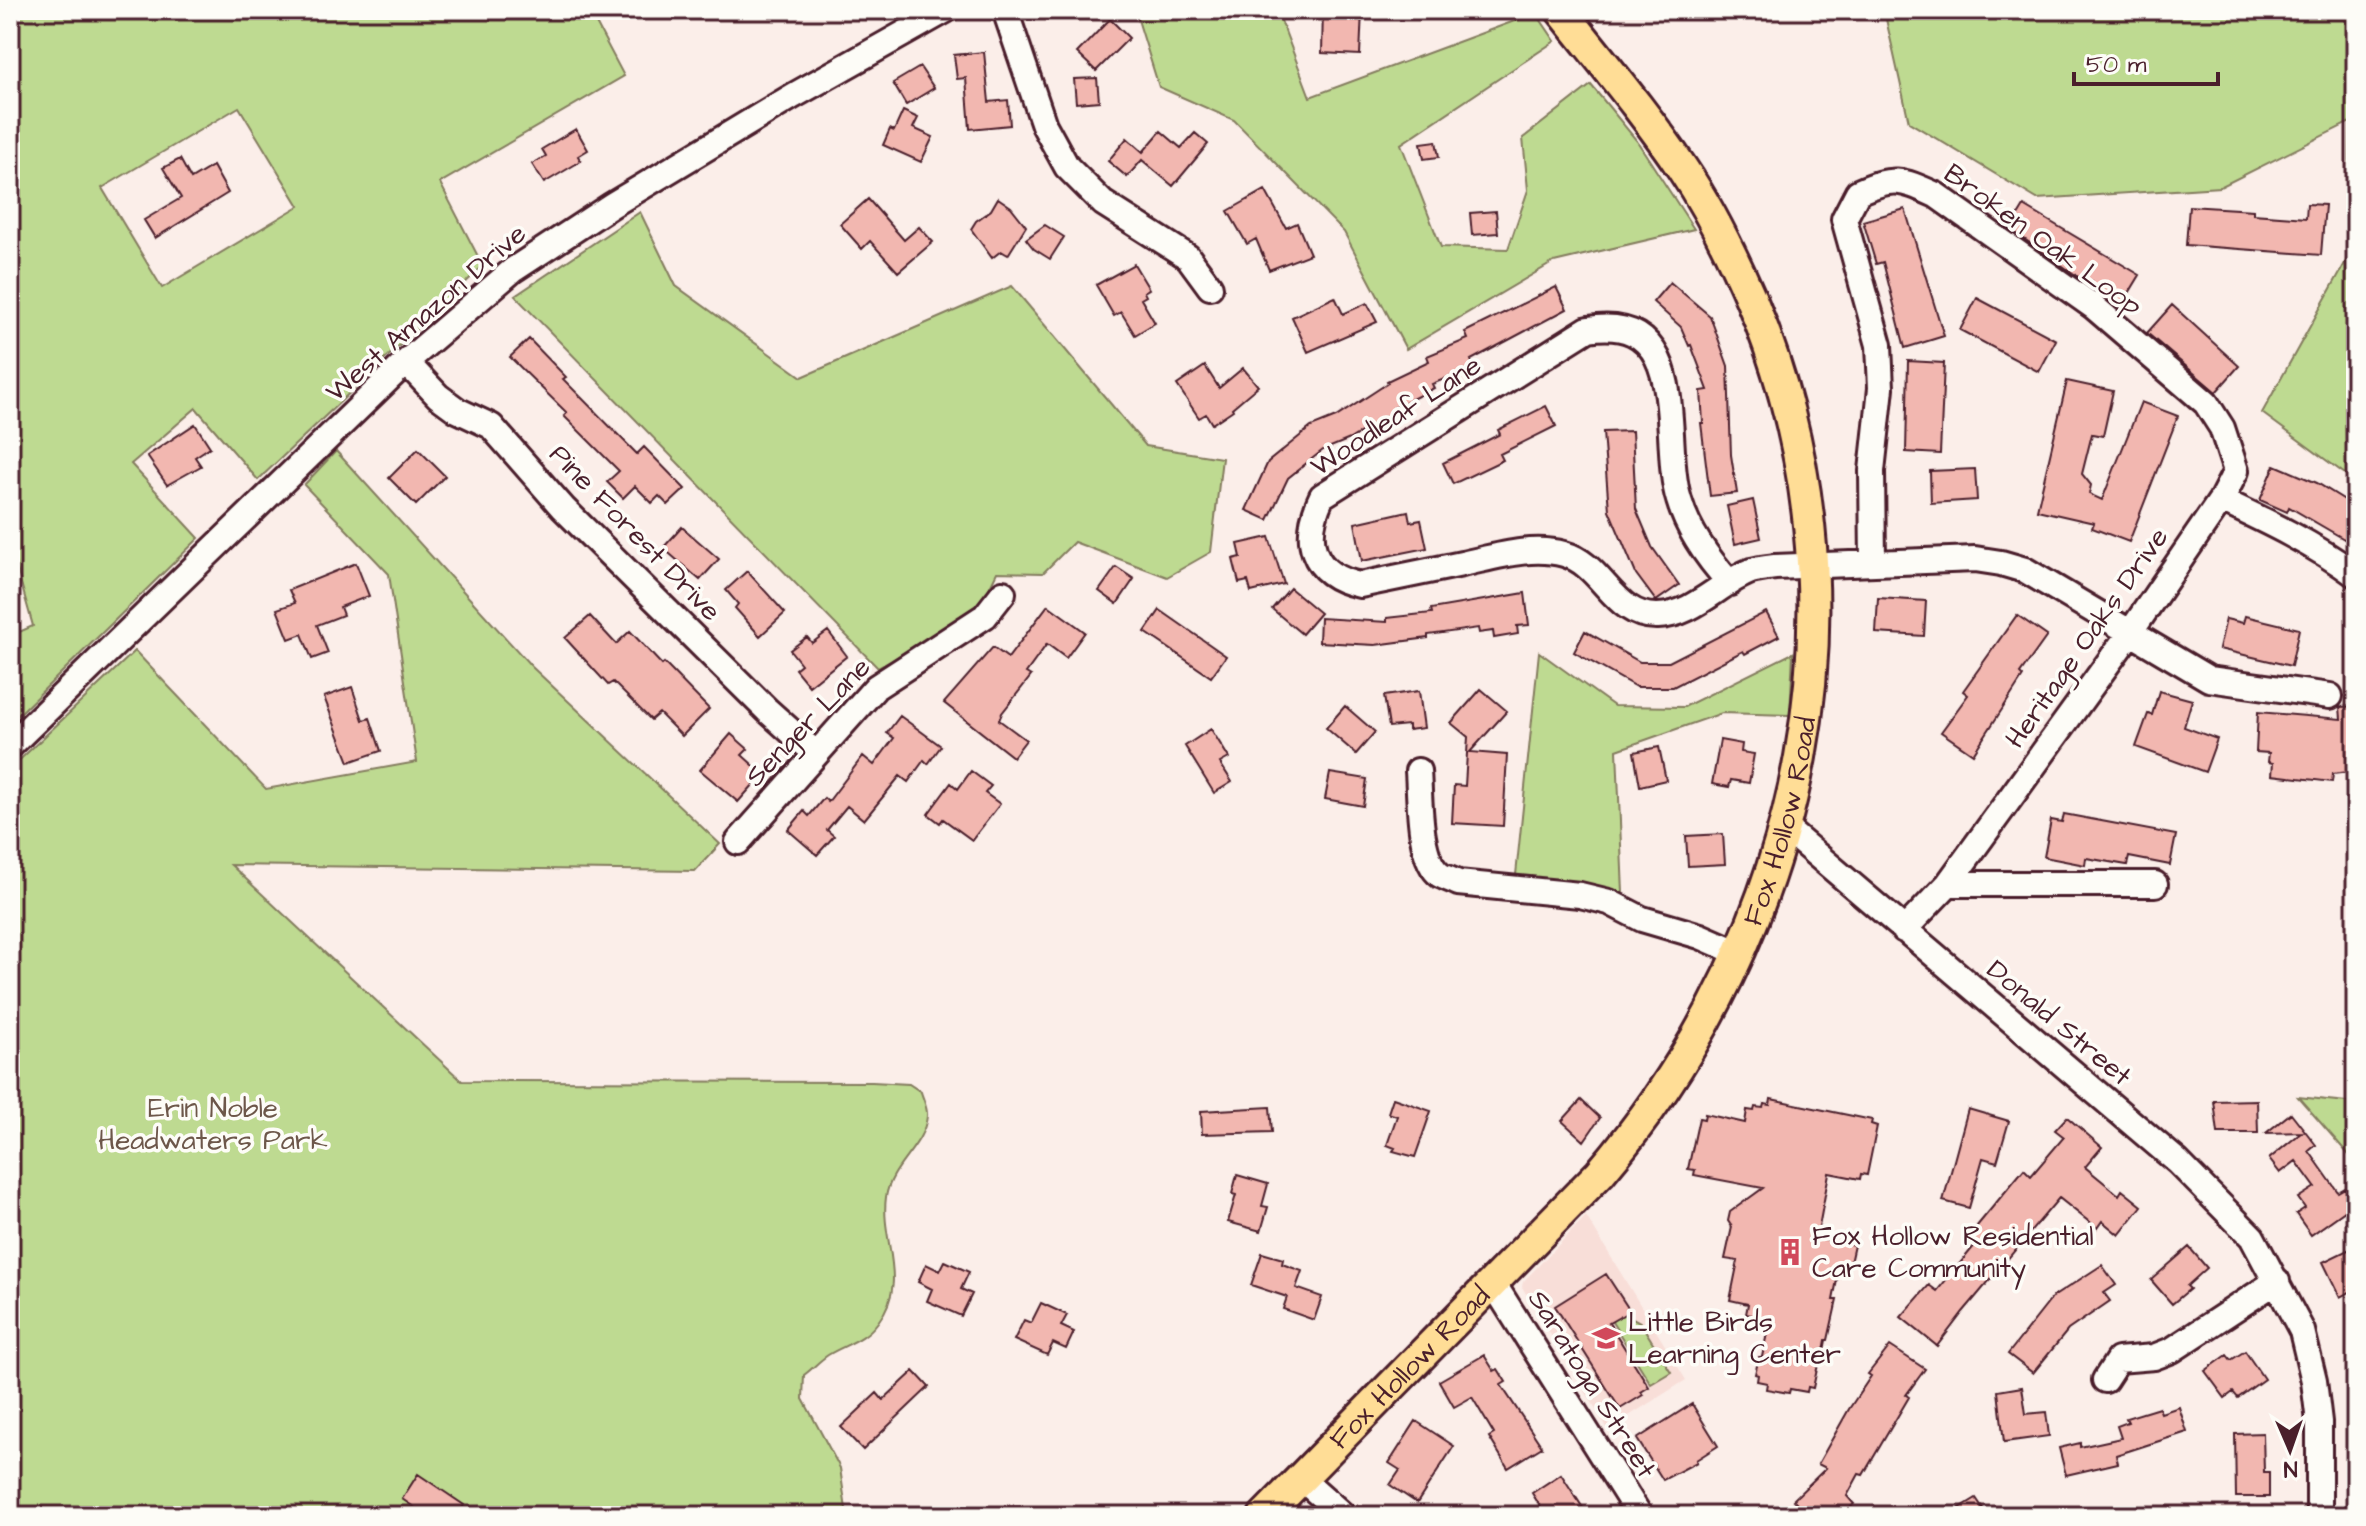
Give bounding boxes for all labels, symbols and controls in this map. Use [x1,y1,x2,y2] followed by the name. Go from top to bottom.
[2074,36,2218,86] scale bar
[2086,48,2147,82] text: 50 m
[1936,155,2150,325] street label: Broken Oak Loop
[317,215,535,411] street label: West Amazon Drive
[1303,346,1489,486] street label: Woodleaf Lane
[540,436,730,630] street label: Pine Forest Drive
[1996,520,2179,757] street label: Heritage Oaks Drive
[736,649,880,796] street label: Senger Lane
[1733,714,1826,931] street label: Fox Hollow Road
[1978,951,2140,1096] street label: Donald Street
[98,1089,328,1160] park label: Erin Noble Headwaters Park
[1812,1217,2094,1290] place label: Fox Hollow Residential Care Community
[1775,1237,1805,1267] building icon: Fox Hollow Residential Care Community
[1320,1277,1499,1458] street label: Fox Hollow Road
[1518,1282,1666,1487] street label: Saratoga Street
[1628,1303,1841,1375] place label: Little Birds Learning Center
[1591,1323,1621,1353] school or university icon: Little Birds Learning Center
[2250,1410,2330,1490] north arrow
[2283,1453,2298,1484] text: N

